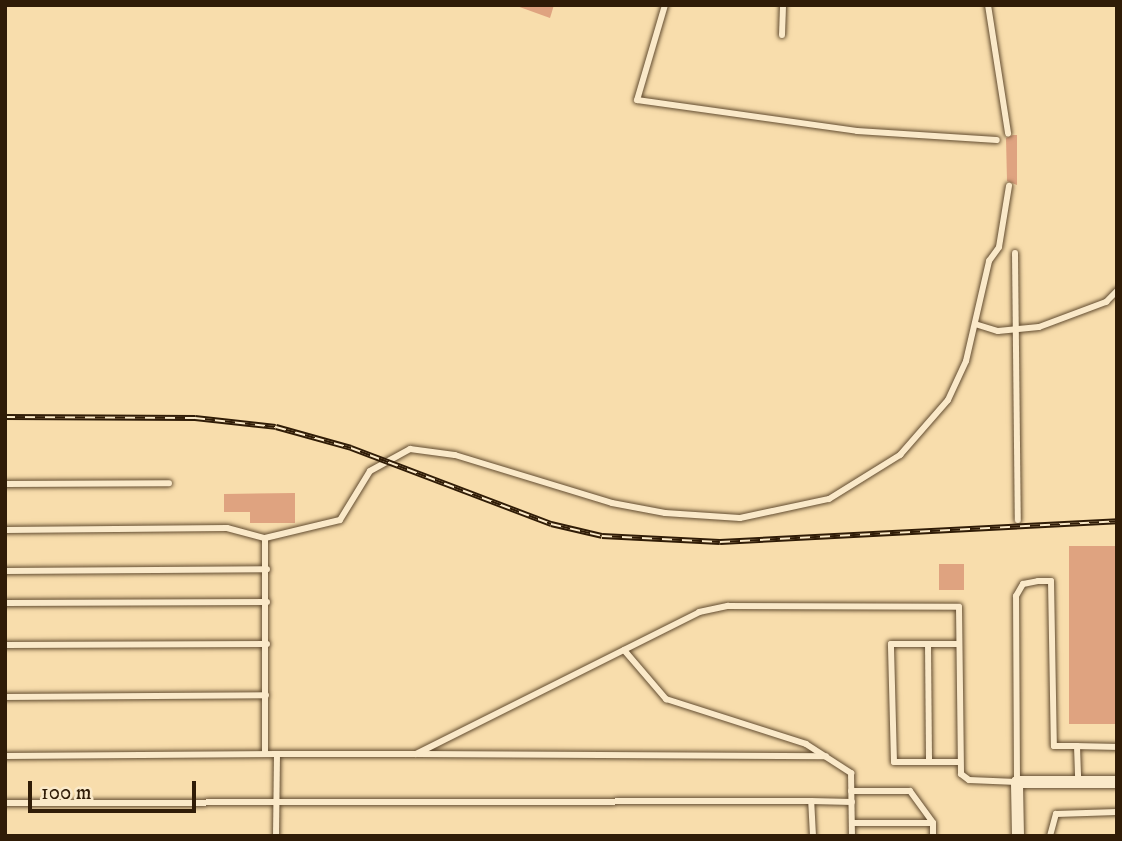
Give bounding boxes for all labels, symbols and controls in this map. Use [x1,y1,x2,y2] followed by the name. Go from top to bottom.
[32,768,200,812] scale bar
[41,780,92,806] text: 100 m

